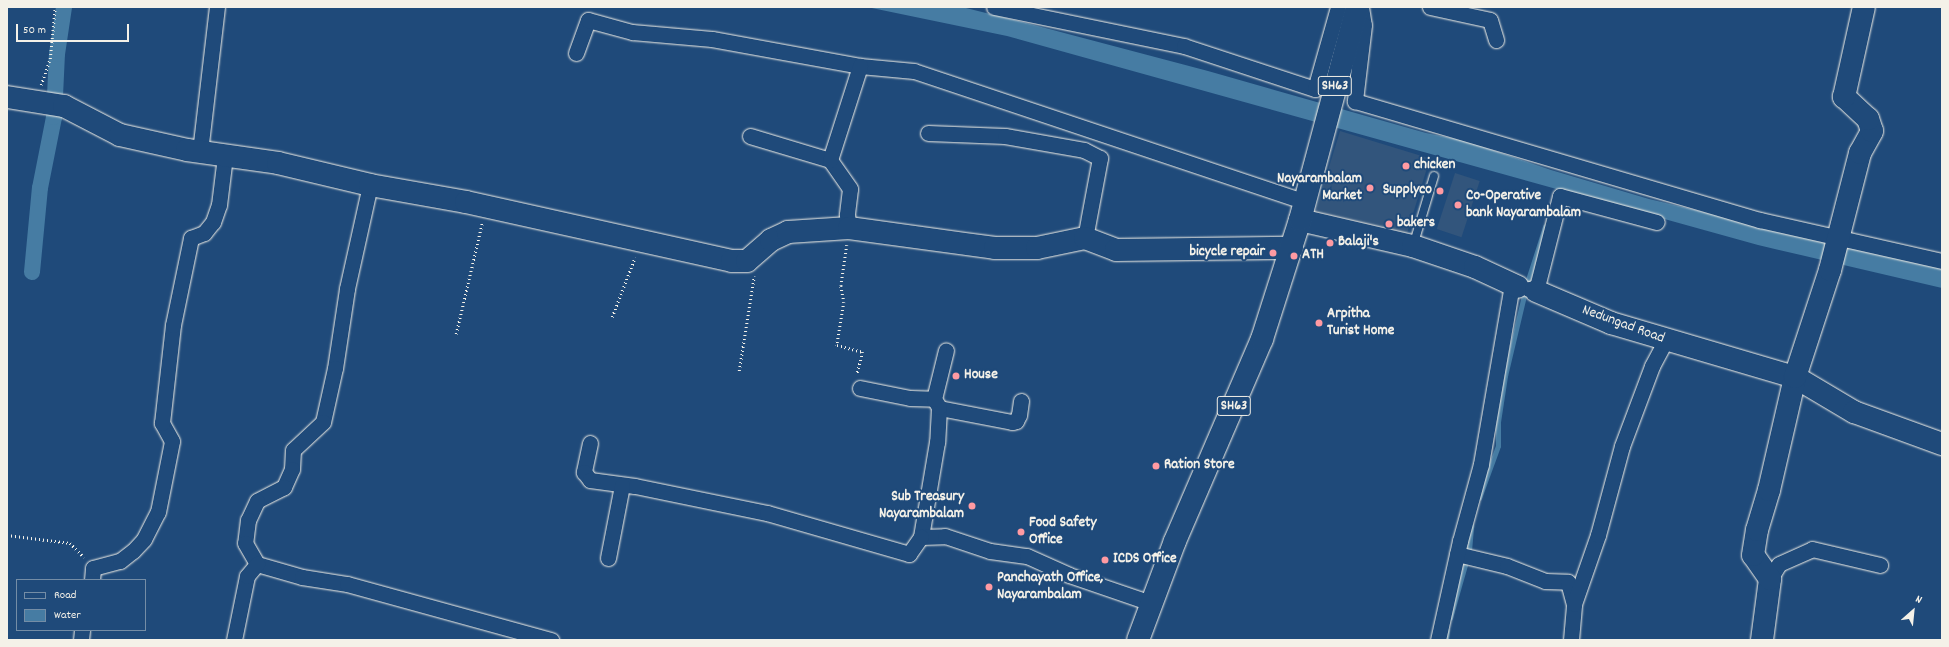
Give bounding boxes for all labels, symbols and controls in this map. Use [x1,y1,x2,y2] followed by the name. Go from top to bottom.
[18,16,131,42] scale bar
[23,22,46,39] text: 50 m
[1317,74,1353,98] road number: SH63
[1414,157,1455,175] place label: chicken
[1401,161,1411,171] marker: chicken
[1277,170,1362,205] place label: Nayarambalam Market
[1383,182,1432,200] place label: Supplyco
[1365,183,1375,193] marker: Nayarambalam Market
[1435,186,1445,196] marker: Supplyco
[1466,187,1581,222] place label: Co-Operative bank Nayarambalam
[1453,200,1463,210] marker: Co-Operative bank Nayarambalam
[1397,215,1435,233] place label: bakers
[1384,219,1394,229] marker: bakers
[1338,234,1379,252] place label: Balaji's
[1325,238,1335,248] marker: Balaji's
[1190,244,1265,262] place label: bicycle repair
[1302,247,1324,265] place label: ATH
[1268,248,1278,258] marker: bicycle repair
[1289,251,1299,261] marker: ATH
[1579,302,1667,348] street label: Nedungad Road
[1327,305,1394,340] place label: Arpitha Turist Home
[1314,318,1324,328] marker: Arpitha Turist Home
[964,367,998,385] place label: House
[951,371,961,381] marker: House
[1216,394,1252,418] road number: SH63
[1164,457,1235,475] place label: Ration Store
[1151,461,1161,471] marker: Ration Store
[879,488,964,523] place label: Sub Treasury Nayarambalam
[967,501,977,511] marker: Sub Treasury Nayarambalam
[1029,514,1097,549] place label: Food Safety Office
[1016,527,1026,537] marker: Food Safety Office
[1113,551,1177,569] place label: ICDS Office
[1100,555,1110,565] marker: ICDS Office
[997,569,1103,604] place label: Panchayath Office, Nayarambalam
[16,579,146,631] legend
[984,582,994,592] marker: Panchayath Office, Nayarambalam
[54,587,76,604] text: Road
[1893,591,1933,631] north arrow
[1912,592,1925,609] text: N
[54,607,81,624] text: Water

